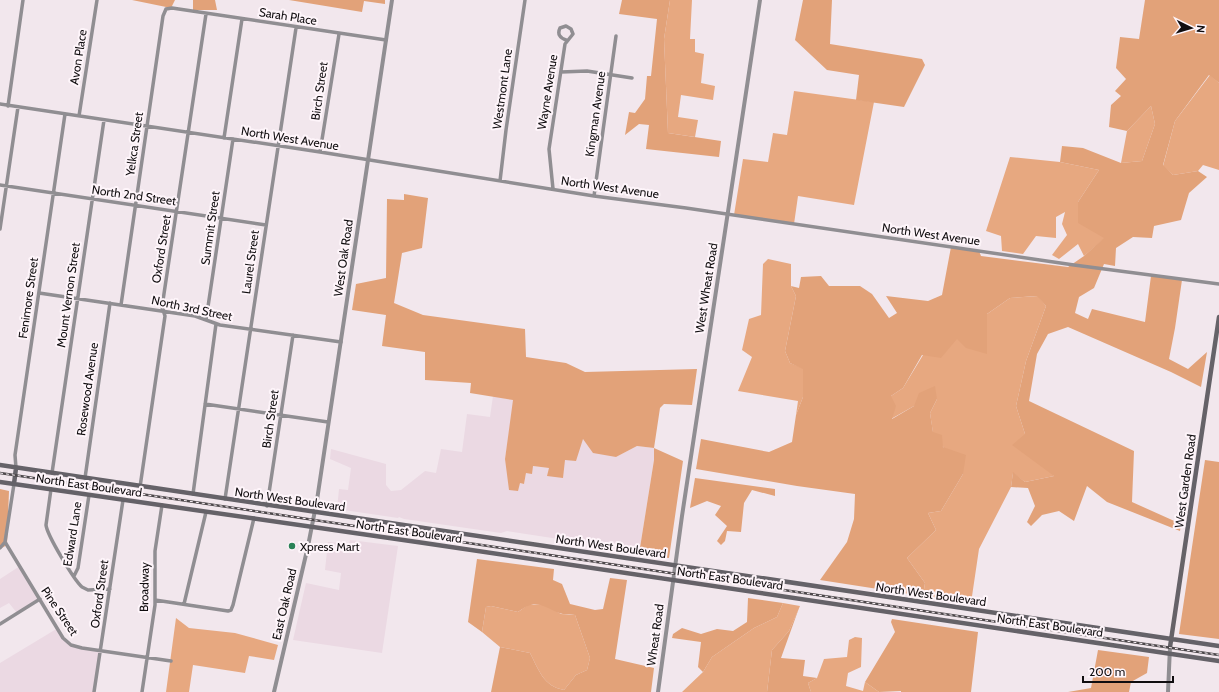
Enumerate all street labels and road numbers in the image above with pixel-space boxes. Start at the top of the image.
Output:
street label: Sarah Place [258,4,318,28]
street label: Avon Place [66,28,90,86]
street label: Westmont Lane [489,48,515,130]
street label: Wayne Avenue [534,53,560,131]
street label: Birch Street [307,61,331,121]
street label: Kingman Avenue [582,70,608,158]
street label: Yelkca Street [122,111,146,178]
street label: North West Avenue [240,123,340,153]
street label: North West Avenue [560,173,660,201]
street label: North 2nd Street [91,182,177,208]
street label: Summit Street [197,190,223,266]
street label: Oxford Street [148,214,174,284]
street label: West Oak Road [330,218,356,298]
street label: North West Avenue [881,220,981,248]
street label: Laurel Street [238,229,262,295]
street label: Mount Vernon Street [53,242,83,348]
street label: West Wheat Road [691,242,721,334]
street label: Fenimore Street [15,257,41,339]
street label: North 3rd Street [150,292,234,324]
street label: Rosewood Avenue [73,341,101,437]
street label: Birch Street [258,389,282,449]
street label: West Garden Road [1171,433,1199,529]
street label: North East Boulevard [35,470,143,500]
street label: North West Boulevard [234,484,346,514]
street label: Edward Lane [59,501,85,567]
street label: North East Boulevard [355,516,463,546]
street label: North West Boulevard [555,531,667,561]
street label: Oxford Street [87,559,111,629]
street label: Broadway [136,562,152,612]
street label: North East Boulevard [676,563,784,593]
street label: East Oak Road [268,567,300,641]
street label: North West Boulevard [875,579,987,609]
street label: Pine Street [38,584,82,638]
street label: Wheat Road [643,603,667,667]
street label: North East Boulevard [996,610,1104,640]

